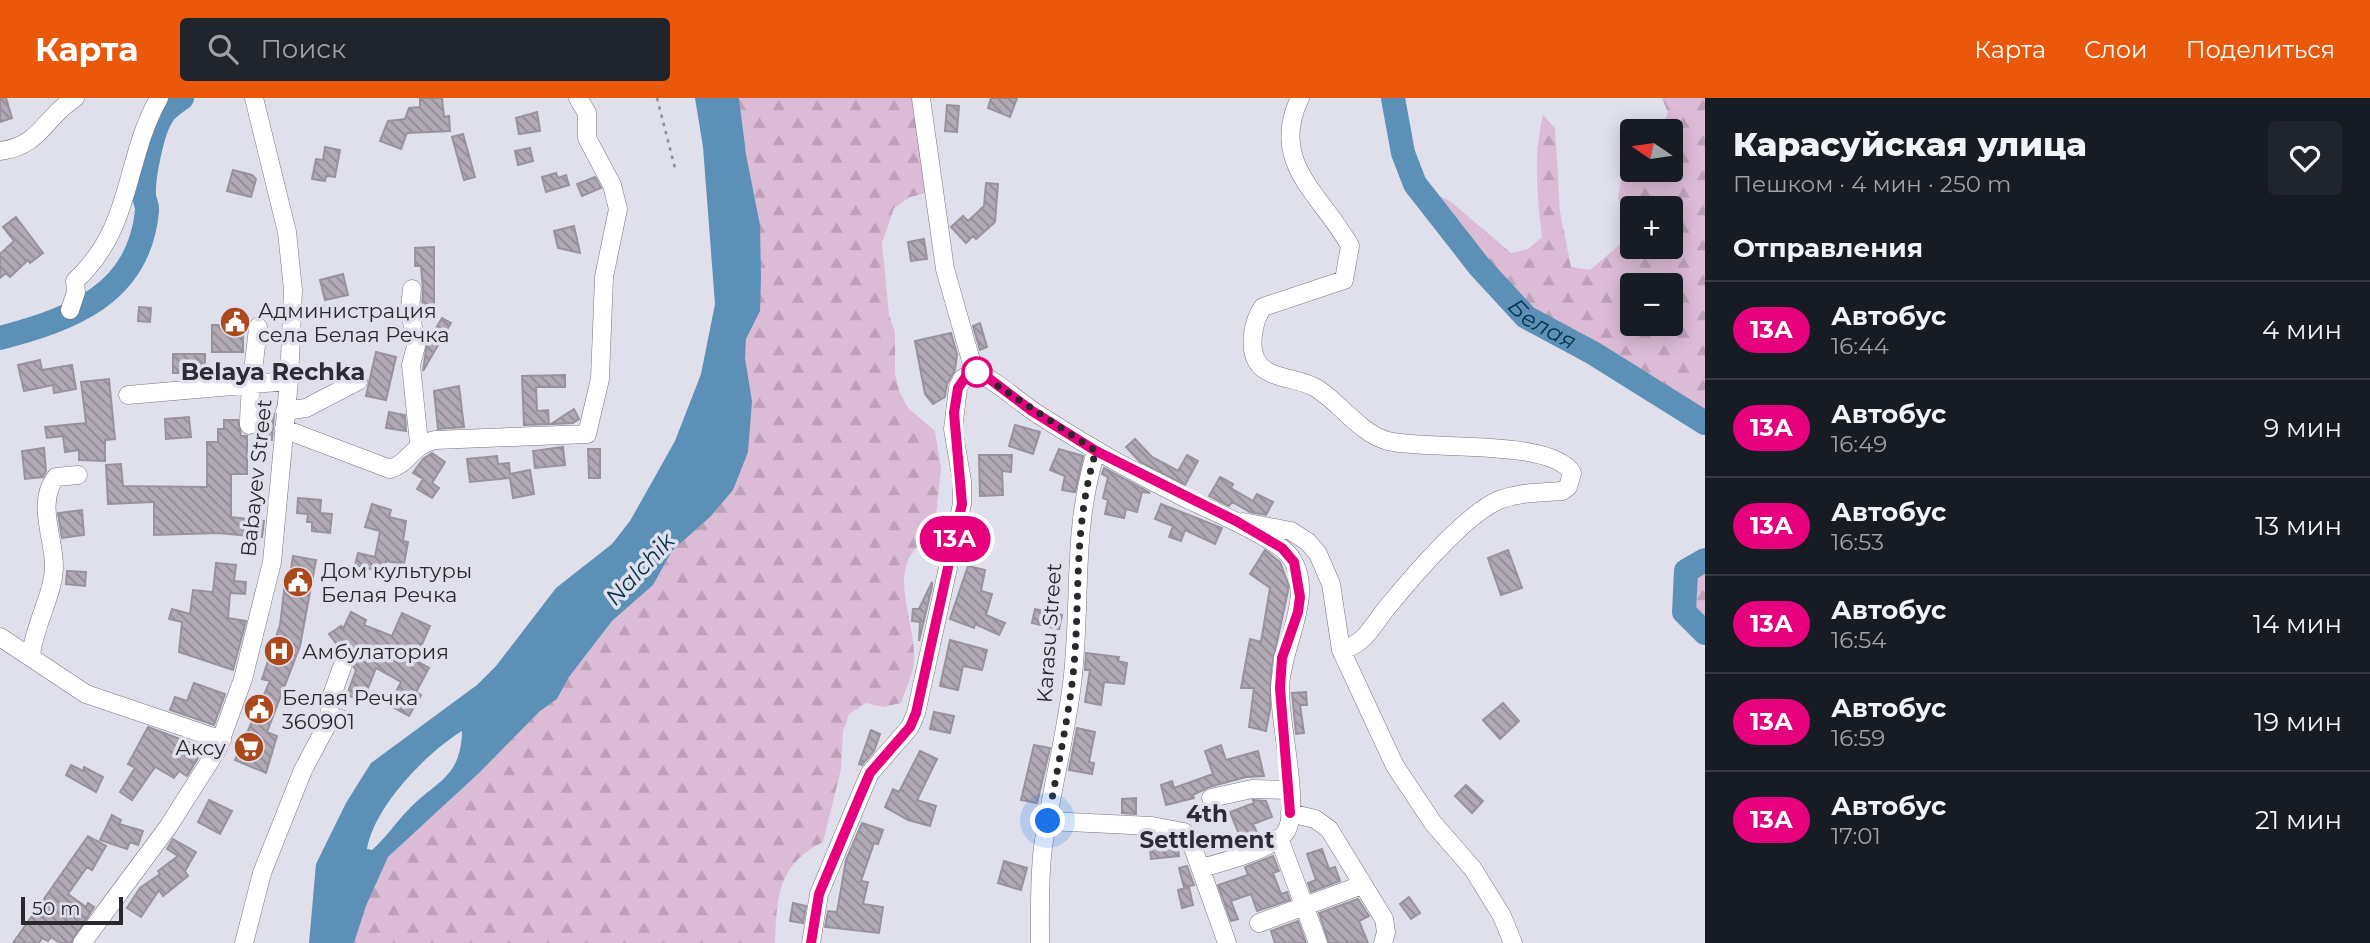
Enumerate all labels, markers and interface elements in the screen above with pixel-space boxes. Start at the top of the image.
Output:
search box [180,18,670,81]
text: Карта [35,29,138,69]
icon: search [204,30,242,68]
text: Поиск [260,33,346,65]
text: Карта [1974,35,2046,64]
text: Слои [2084,35,2148,64]
text: Поделиться [2186,35,2335,64]
north arrow [1620,119,1684,182]
map controls [1620,119,1683,336]
button: heart [2268,121,2342,195]
text: Карасуйская улица [1733,124,2087,164]
text: Пешком · 4 мин · 250 m [1733,170,2011,198]
button: + [1620,196,1683,259]
text: Отправления [1733,232,1923,264]
button: − [1620,273,1683,336]
water label: Белая [1502,293,1581,355]
place label: Администрация села Белая Речка [258,298,450,347]
text: Автобус [1831,300,1946,332]
public building icon: Администрация села Белая Речка [218,305,252,339]
text: 4 мин [2262,314,2342,346]
text: 13А [1750,315,1793,344]
text: 16:44 [1831,332,1889,360]
district label: Belaya Rechka [181,357,365,386]
unlabelled marker [962,357,992,387]
street label: Babayev Street [235,398,277,558]
text: Автобус [1831,398,1946,430]
text: 9 мин [2263,412,2342,444]
text: 13А [1750,413,1793,442]
text: 16:49 [1831,430,1887,458]
text: Автобус [1831,496,1946,528]
text: 13 мин [2255,510,2342,542]
text: 13А [1750,511,1793,540]
line badge: 13А [915,516,995,562]
text: 13А [934,524,976,553]
water label: Nalchik [600,526,681,611]
text: 16:53 [1831,528,1884,556]
place label: Дом культуры Белая Речка [321,558,472,607]
street label: Karasu Street [1032,562,1066,704]
public building icon: Дом культуры Белая Речка [281,565,315,599]
text: Автобус [1831,594,1946,626]
text: 14 мин [2253,608,2342,640]
text: 13А [1750,609,1793,638]
text: 16:54 [1831,626,1886,654]
hospital icon: Амбулатория [262,634,296,668]
place label: Амбулатория [302,639,449,664]
place label: Белая Речка 360901 [282,685,418,734]
public building icon: Белая Речка 360901 [242,692,276,726]
text: Автобус [1831,692,1946,724]
text: 19 мин [2254,706,2342,738]
text: 13А [1750,707,1793,736]
text: 16:59 [1831,724,1885,752]
supermarket icon: Аксу [232,730,266,764]
place label: Аксу [175,735,226,760]
text: Автобус [1831,790,1946,822]
district label: 4th Settlement [1140,800,1275,854]
your location [1030,803,1065,838]
text: 21 мин [2255,804,2342,836]
text: 13А [1750,805,1793,834]
text: 17:01 [1831,822,1881,850]
scale bar [21,894,122,926]
text: 50 m [32,897,80,920]

